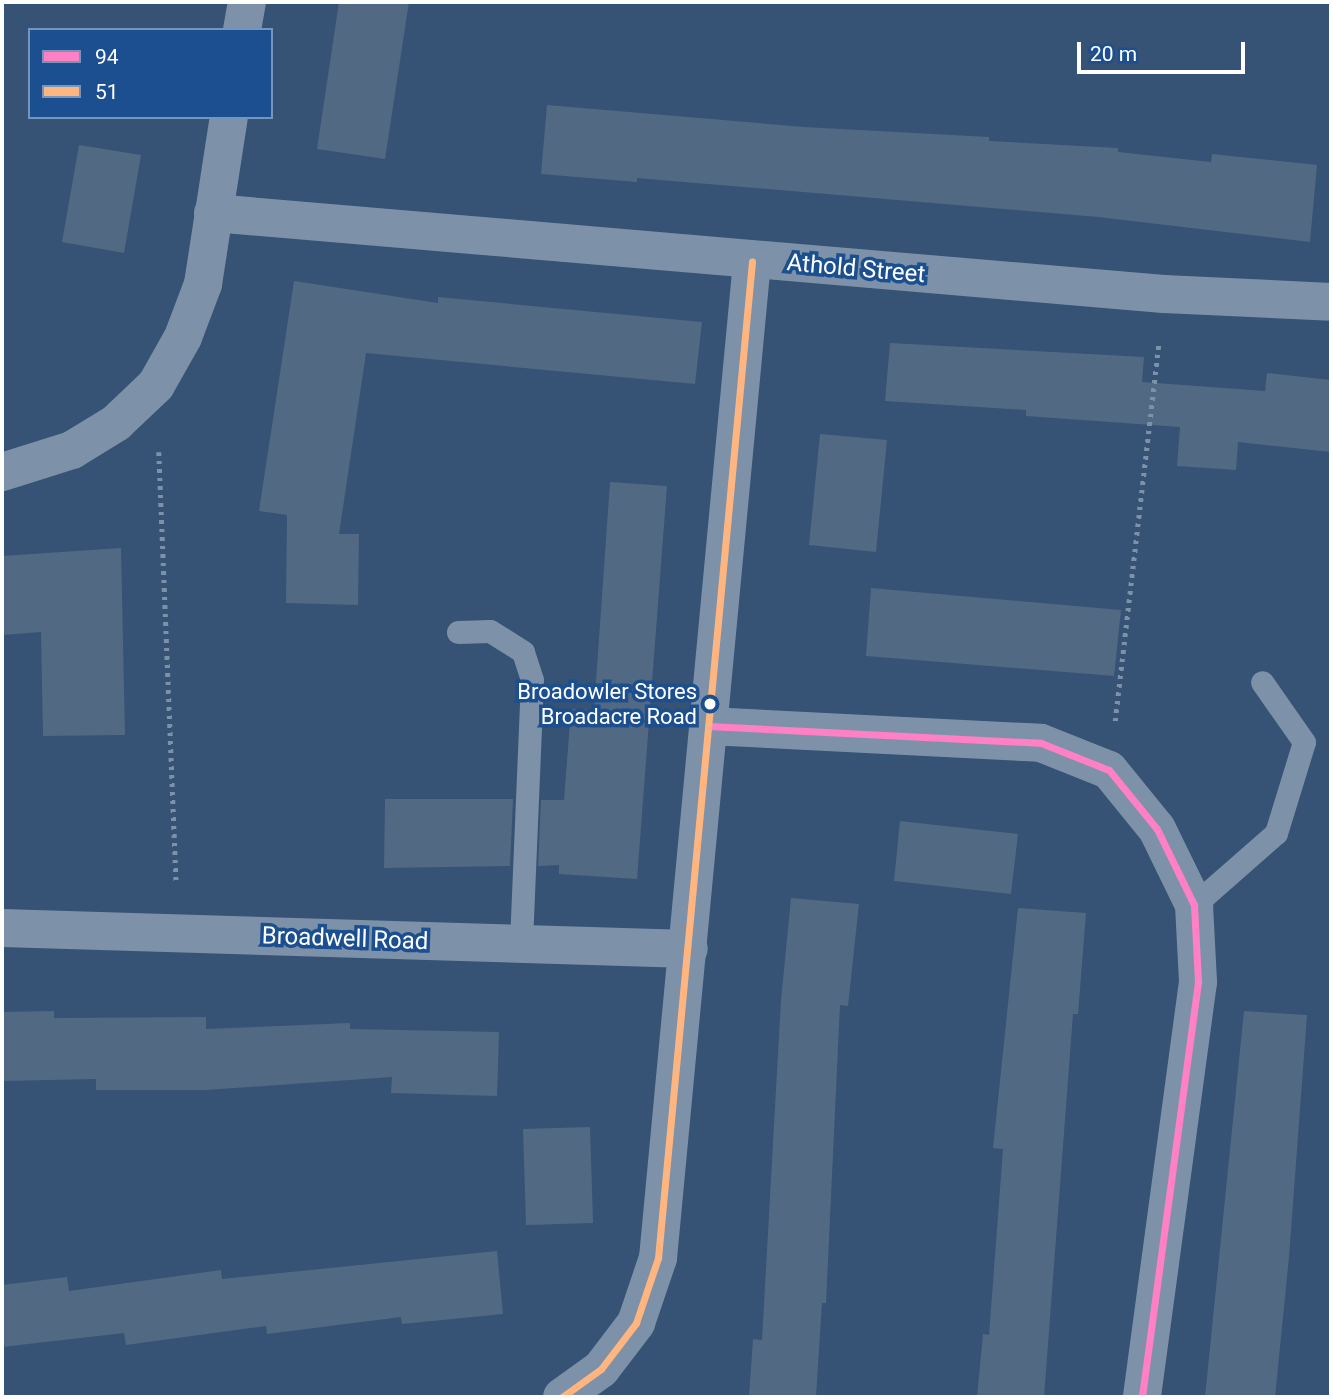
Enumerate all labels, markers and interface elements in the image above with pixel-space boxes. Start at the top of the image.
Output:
legend [28,28,273,119]
scale bar [1081,28,1249,72]
text: 20 m [1090,42,1137,66]
text: 94 [95,45,119,69]
text: 51 [95,80,119,104]
street label: Athold Street [786,249,926,289]
place label: Broadowler Stores Broadacre Road [517,678,697,730]
marker: Broadowler Stores Broadacre Road [703,697,717,711]
street label: Broadwell Road [261,922,429,956]

